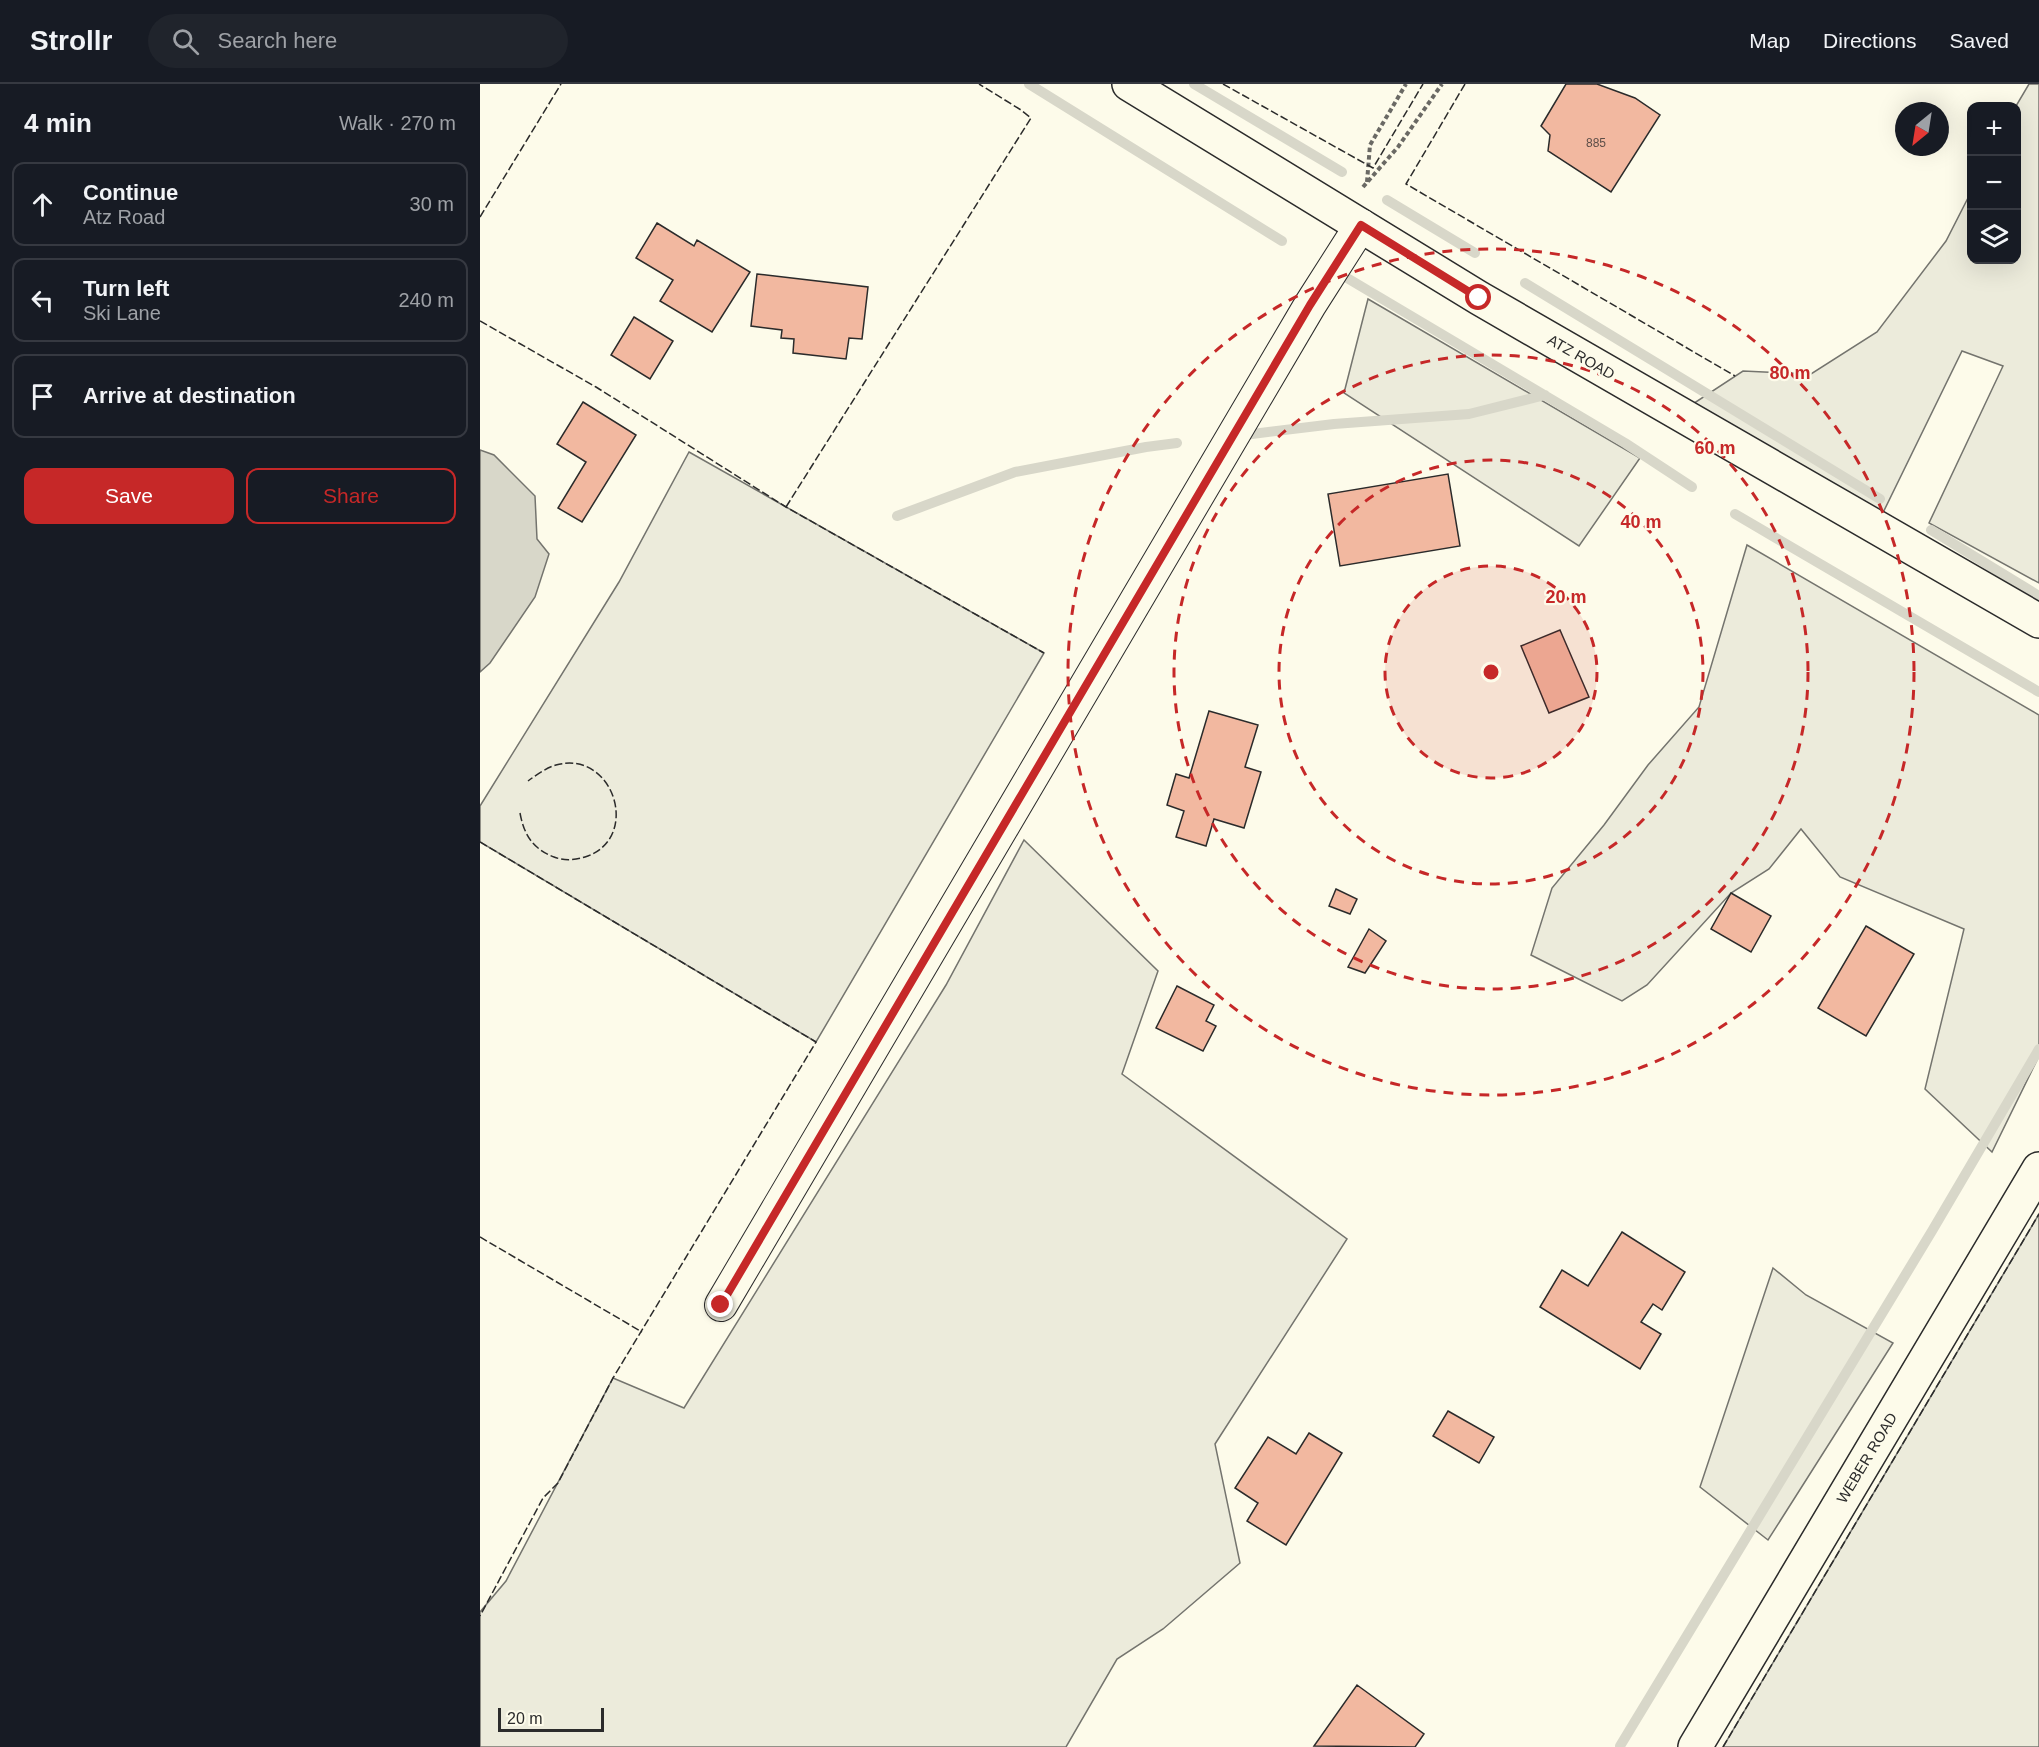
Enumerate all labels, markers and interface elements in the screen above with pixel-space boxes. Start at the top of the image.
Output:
search box [148,14,568,68]
text: Strollr [30,25,112,56]
icon: search [169,25,202,58]
text: Search here [217,28,337,53]
text: Map [1749,29,1790,52]
text: Directions [1823,29,1916,52]
text: Saved [1949,29,2009,52]
north arrow [1895,102,1949,156]
map controls [1967,102,2021,264]
button: + [1967,102,2021,156]
text: 4 min [24,108,92,138]
text: Walk · 270 m [339,112,456,134]
house number: 885 [1586,136,1606,150]
button: − [1967,156,2021,210]
text: Continue [83,180,178,205]
icon: ahead [26,188,59,221]
text: 30 m [410,193,454,215]
text: Atz Road [83,206,165,228]
button: layers [1967,210,2021,264]
text: Turn left [83,276,169,301]
icon: left [26,284,59,317]
route start [1465,284,1491,310]
text: 240 m [398,289,454,311]
text: Ski Lane [83,302,161,324]
street label: ATZ ROAD [1545,331,1618,383]
text: 80 m [1769,363,1811,383]
icon: arrive [26,380,59,413]
text: Arrive at destination [83,383,296,408]
text: 60 m [1694,438,1736,458]
button: Save [24,468,234,524]
button: Share [246,468,456,524]
text: 40 m [1620,512,1662,532]
text: 20 m [1545,587,1587,607]
centre of rings [1481,662,1501,682]
route end [707,1291,733,1317]
street label: WEBER ROAD [1833,1409,1900,1506]
scale bar [498,1705,604,1732]
text: 20 m [507,1710,543,1727]

